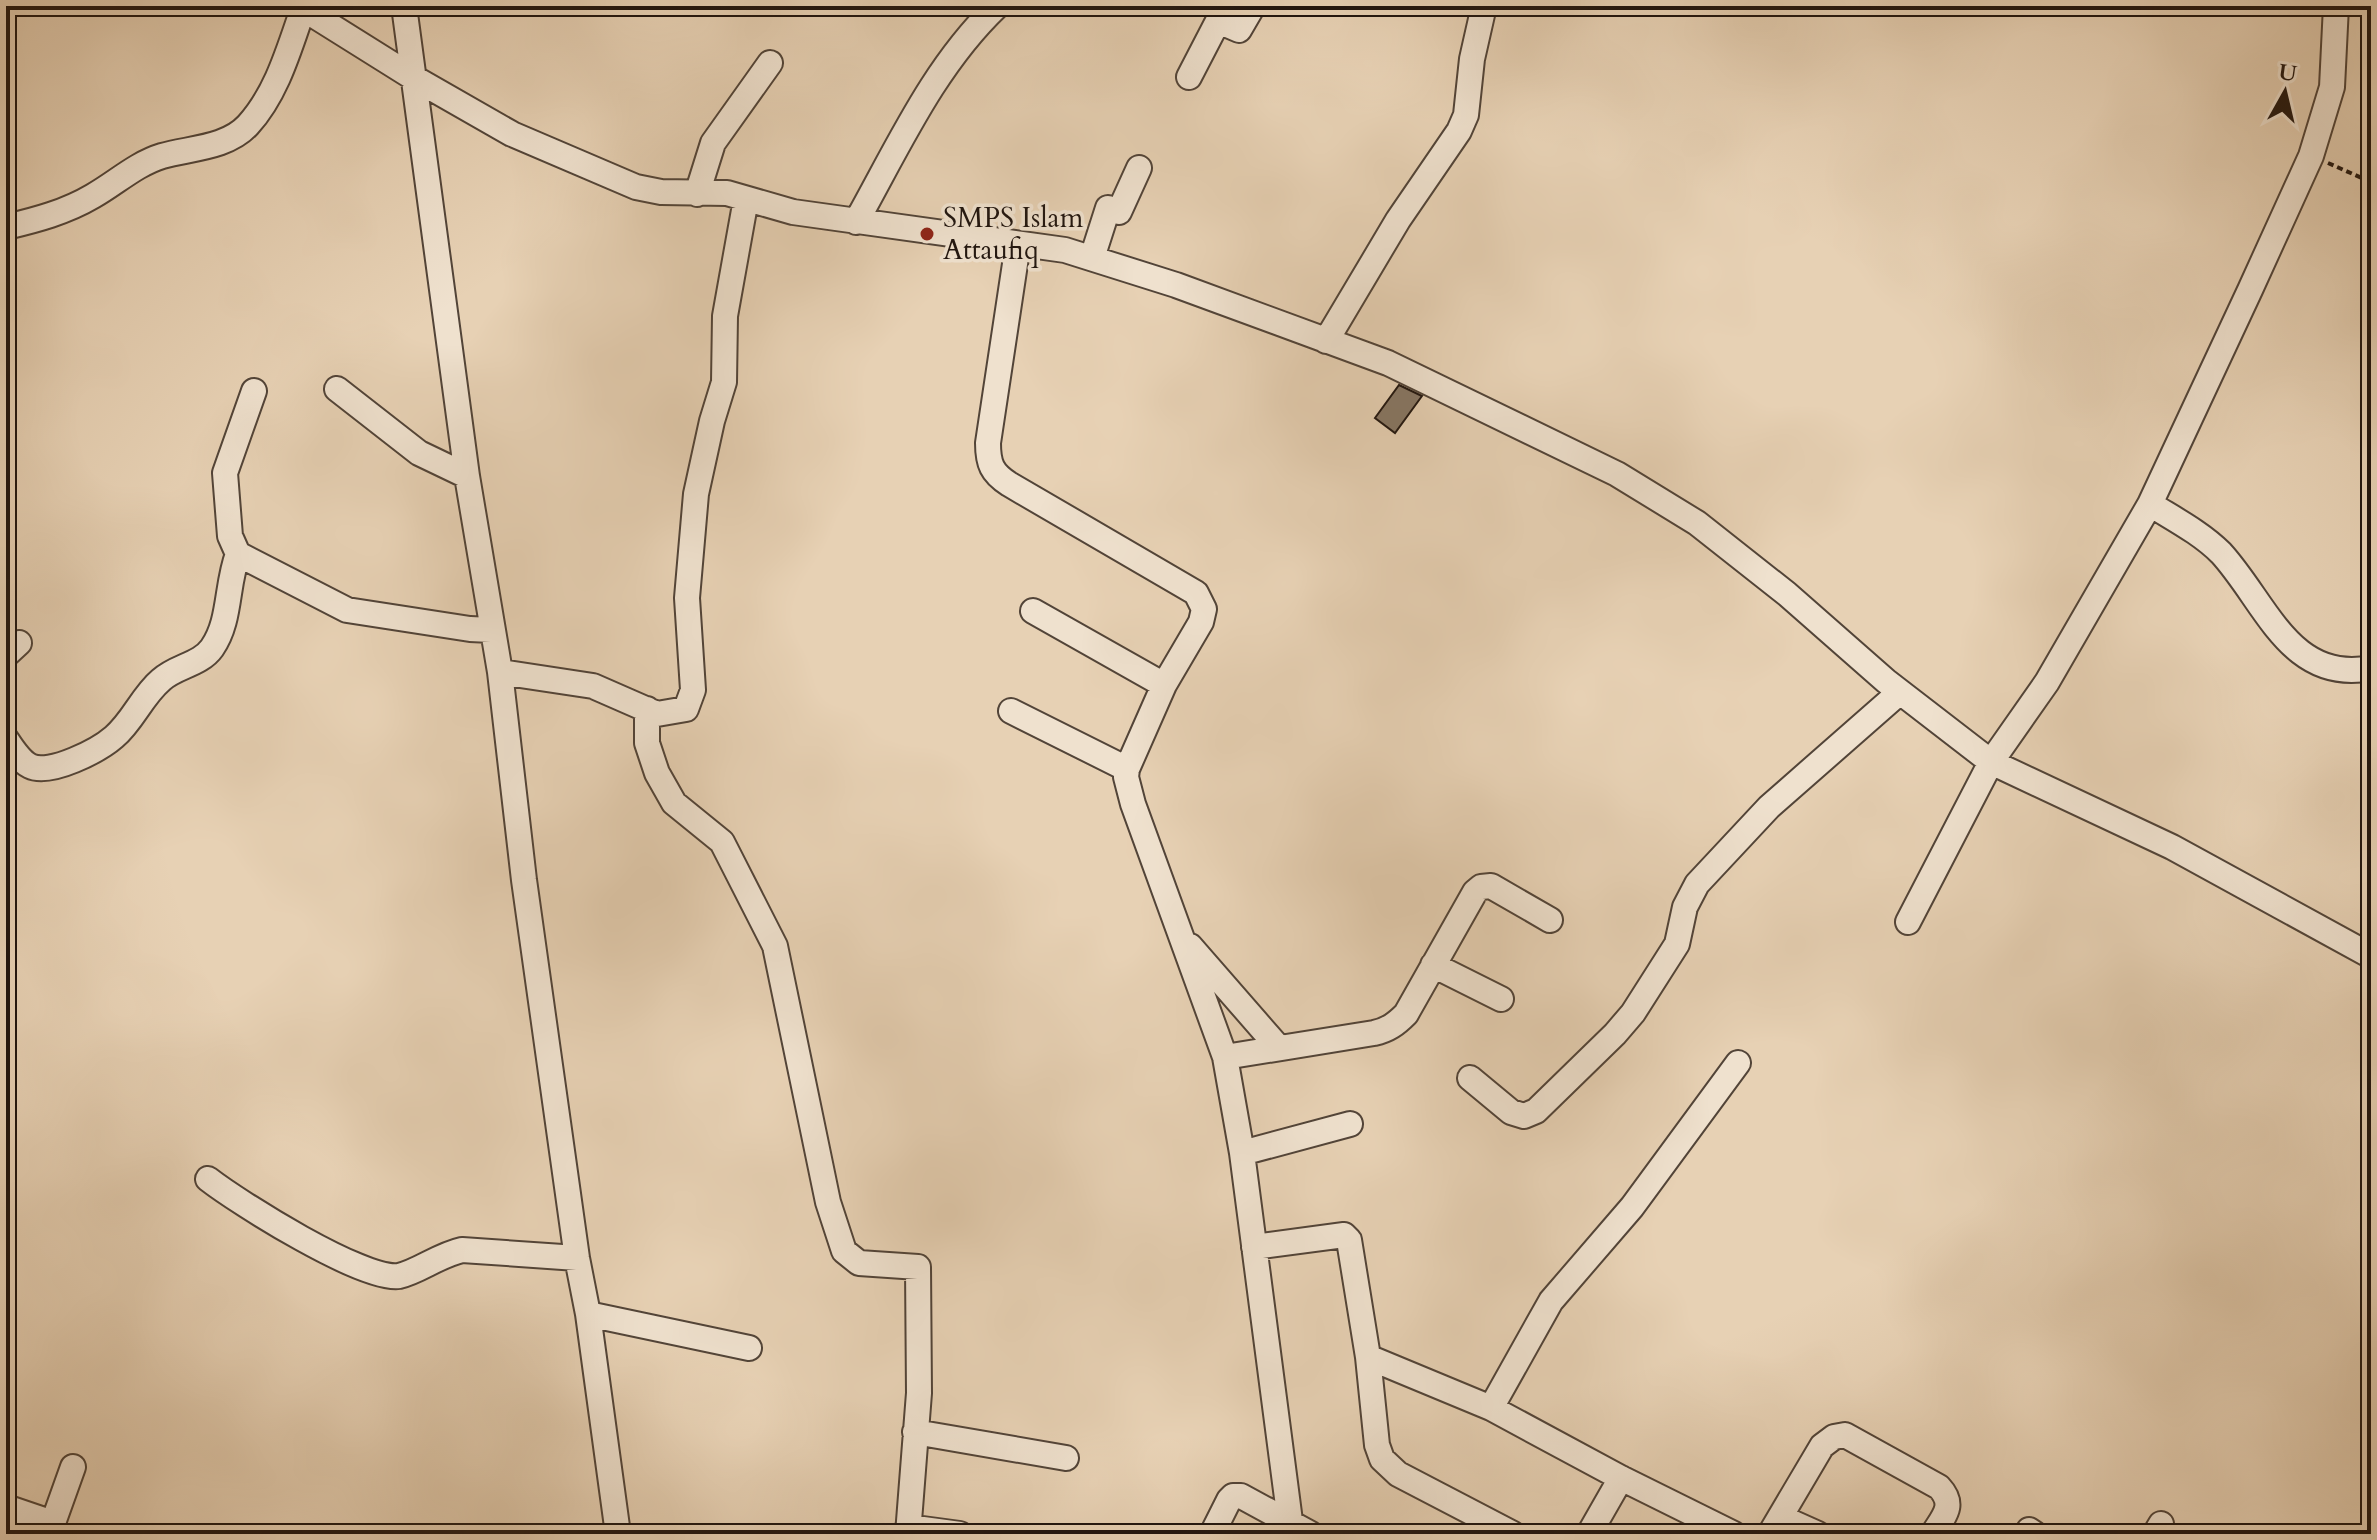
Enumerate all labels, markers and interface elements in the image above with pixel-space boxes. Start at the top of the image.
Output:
north arrow [2245,52,2325,132]
text: U [2277,57,2299,89]
place label: SMPS Islam Attaufiq [943,199,1084,269]
marker: SMPS Islam Attaufiq [918,225,936,243]

